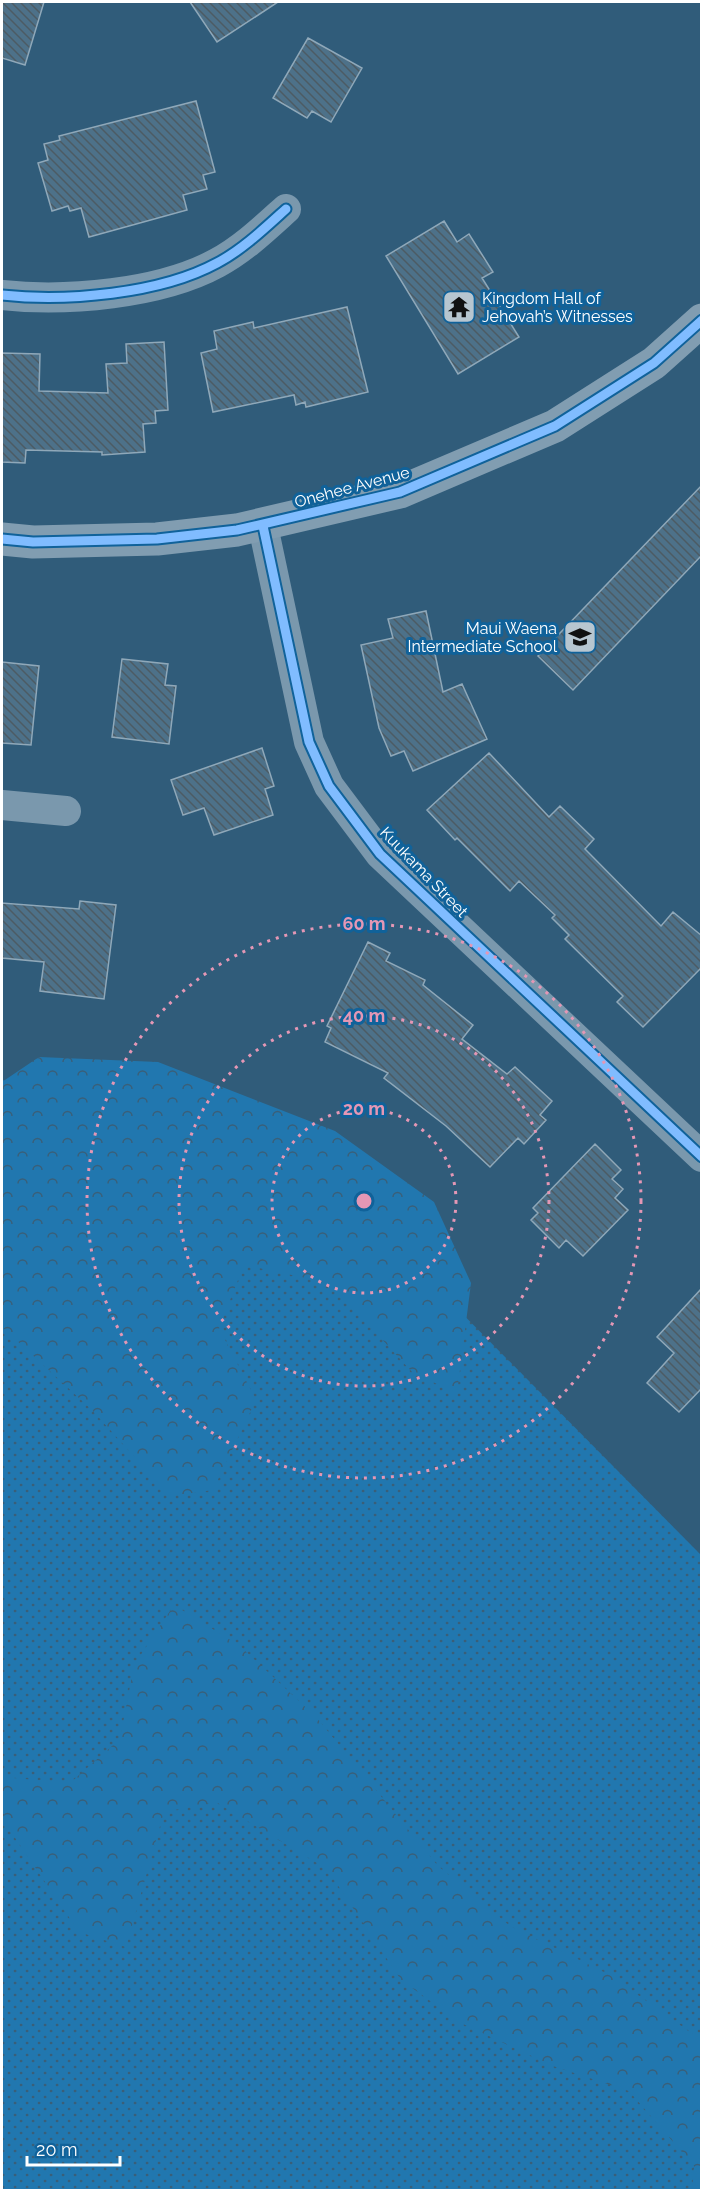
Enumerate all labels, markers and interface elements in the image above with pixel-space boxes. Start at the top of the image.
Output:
temple icon: Kingdom Hall of Jehovah’s Witnesses [441,289,477,325]
place label: Kingdom Hall of Jehovah’s Witnesses [482,289,633,326]
street label: Onehee Avenue [292,462,412,512]
place label: Maui Waena Intermediate School [407,619,558,656]
school or university icon: Maui Waena Intermediate School [562,619,598,655]
street label: Kuukama Street [376,823,472,922]
text: 60 m [342,913,386,934]
text: 40 m [343,1005,385,1026]
text: 20 m [343,1098,385,1119]
centre of rings [354,1191,374,1211]
scale bar [27,2129,120,2167]
text: 20 m [36,2139,78,2160]

